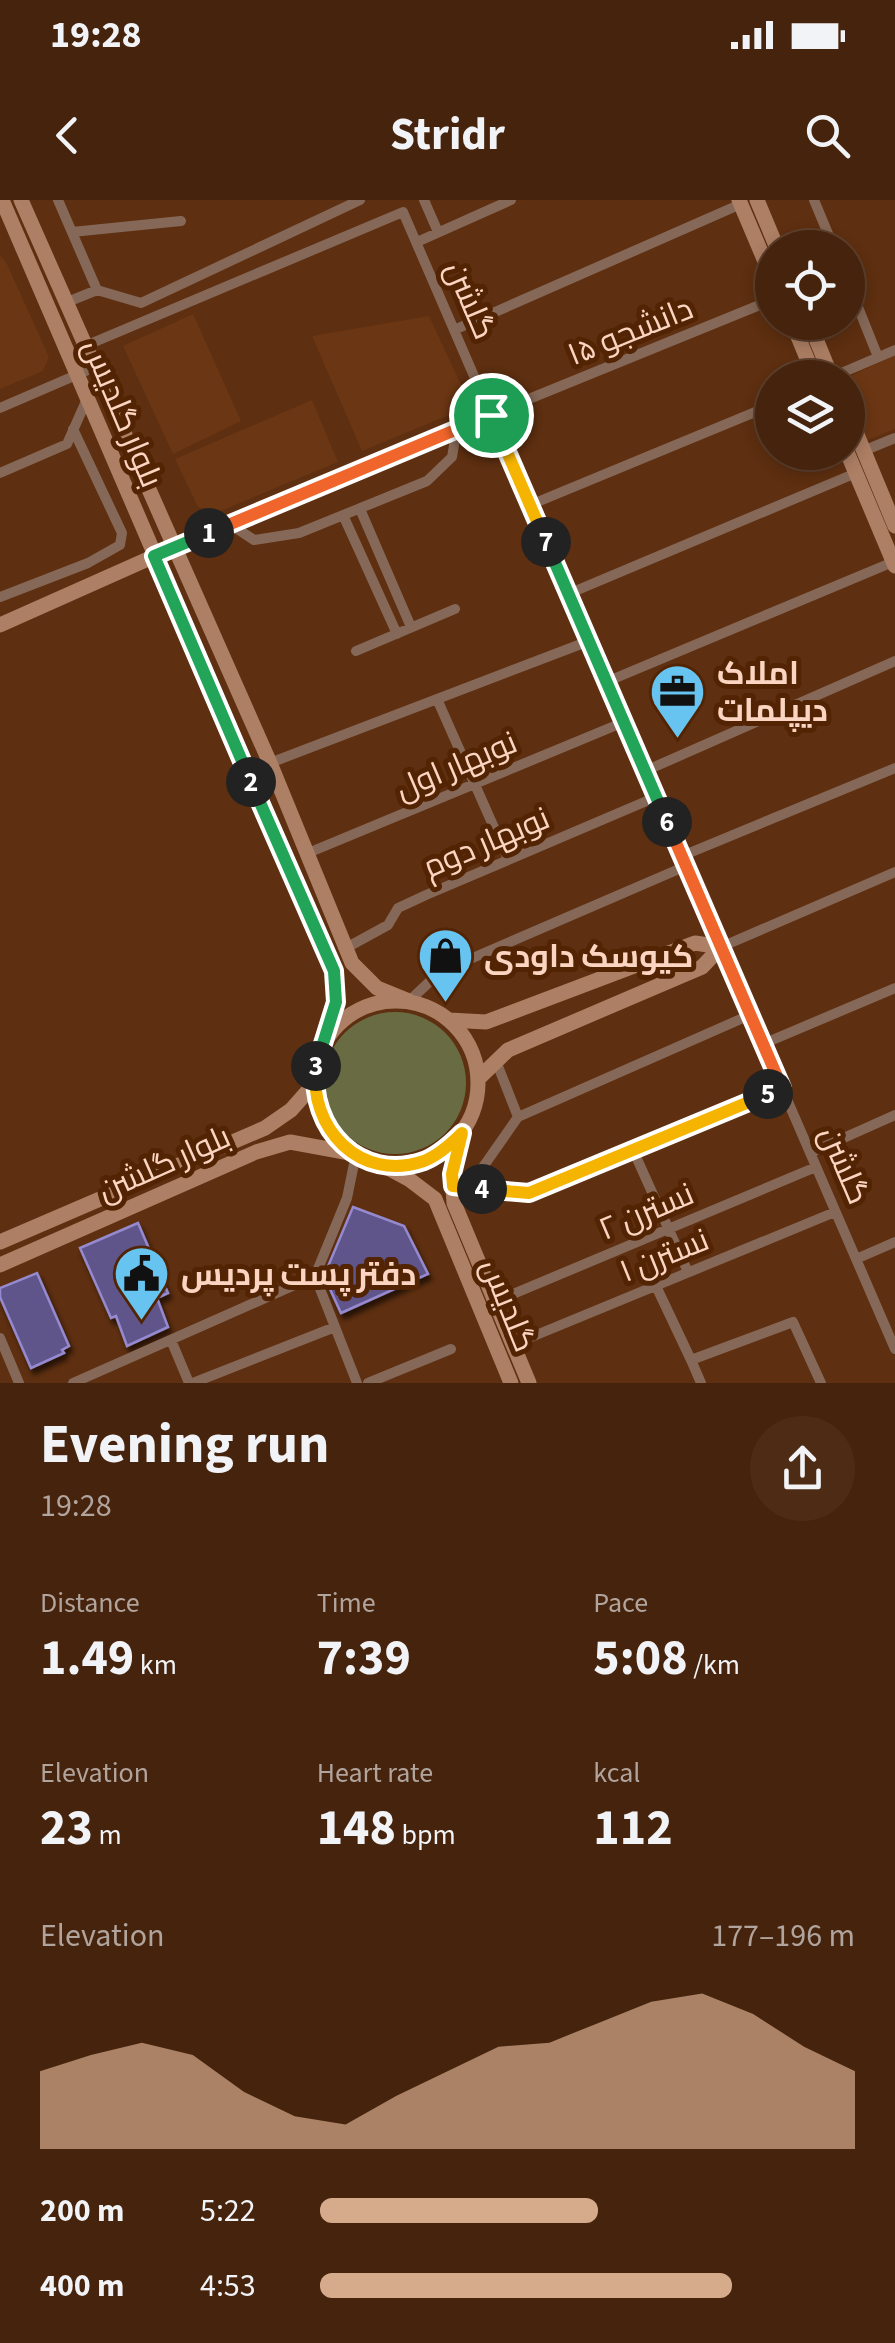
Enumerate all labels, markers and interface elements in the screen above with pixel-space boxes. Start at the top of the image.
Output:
text: 19:28 [50,8,142,62]
text: Stridr [390,103,505,167]
icon: back [40,108,95,163]
icon: search [800,108,855,163]
map controls [755,230,865,470]
button: locate [755,230,865,340]
street label: گلشن [433,254,507,347]
street label: دانشجو ۱۵ [561,286,700,378]
street label: بلوار گلدیس [70,332,174,495]
button: layers [755,360,865,470]
pin [449,373,534,458]
icon: arrive [464,388,519,443]
pin: 1 [184,508,234,558]
text: 1 [202,513,216,553]
pin: 7 [521,517,571,567]
text: 7 [539,522,553,562]
place label: املاک دیپلمات [717,651,828,734]
office icon: املاک دیپلمات [648,661,708,740]
street label: نوبهار اول [388,720,524,812]
pin: 2 [226,757,276,807]
text: 2 [244,762,258,802]
street label: نوبهار دوم [416,796,557,890]
pin: 6 [642,797,692,847]
text: 6 [660,802,674,842]
shop icon: کیوسک داودی [415,926,475,1005]
place label: کیوسک داودی [484,934,693,980]
pin: 3 [291,1041,341,1091]
text: 3 [309,1046,323,1086]
pin: 5 [743,1069,793,1119]
text: 5 [761,1074,775,1114]
street label: بلوار گلشن [91,1114,238,1214]
street label: گلشن [807,1119,881,1212]
pin: 4 [457,1164,507,1214]
text: 4 [475,1169,489,1209]
street label: نسترن ۲ [592,1171,701,1253]
street label: نسترن ۱ [613,1217,716,1295]
public building icon: دفتر پست پردیس [112,1244,172,1323]
place label: دفتر پست پردیس [181,1252,416,1298]
street label: گلدیس [469,1252,548,1359]
text: Evening run [40,1406,329,1484]
button: share [750,1416,855,1521]
text: 19:28 [40,1483,112,1529]
text: Distance [40,1583,140,1623]
text: Time [317,1583,376,1623]
text: Pace [593,1583,648,1623]
text: 1.49 [40,1623,134,1694]
text: 7:39 [317,1623,411,1694]
text: 5:08 [593,1623,688,1694]
text: km [134,1645,177,1685]
text: /km [688,1645,740,1685]
text: Elevation [40,1753,149,1793]
text: Heart rate [317,1753,433,1793]
text: kcal [593,1753,640,1793]
text: 23 [40,1793,93,1864]
text: 148 [317,1793,396,1864]
text: 112 [593,1793,673,1864]
text: m [93,1815,122,1855]
text: bpm [396,1815,456,1855]
text: Elevation [40,1913,165,1959]
text: 177–196 m [711,1913,855,1959]
text: 200 m [40,2188,125,2234]
text: 5:22 [200,2188,256,2234]
text: 400 m [40,2263,125,2309]
text: 4:53 [200,2263,256,2309]

